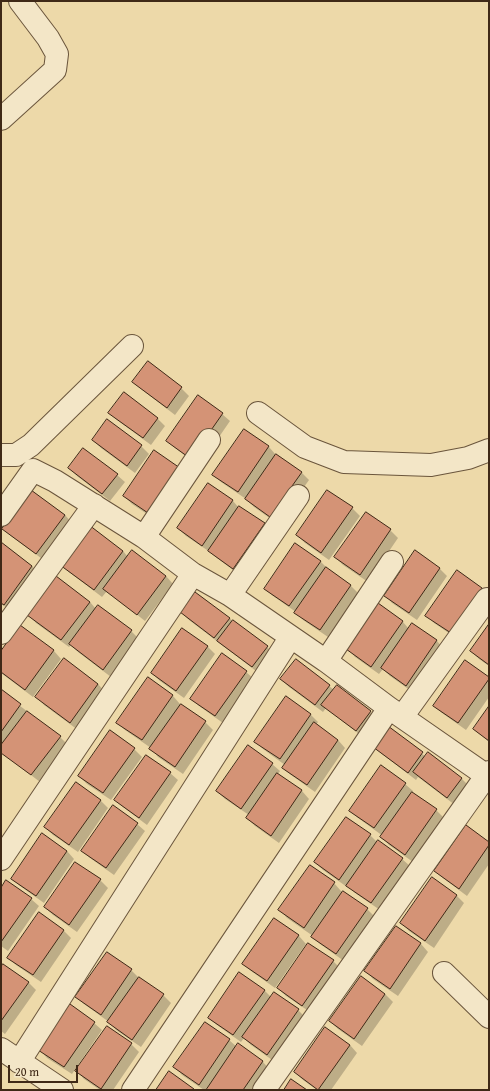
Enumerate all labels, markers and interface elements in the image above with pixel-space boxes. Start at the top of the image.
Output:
scale bar [10,1057,80,1083]
text: 20 m [15,1063,39,1080]

